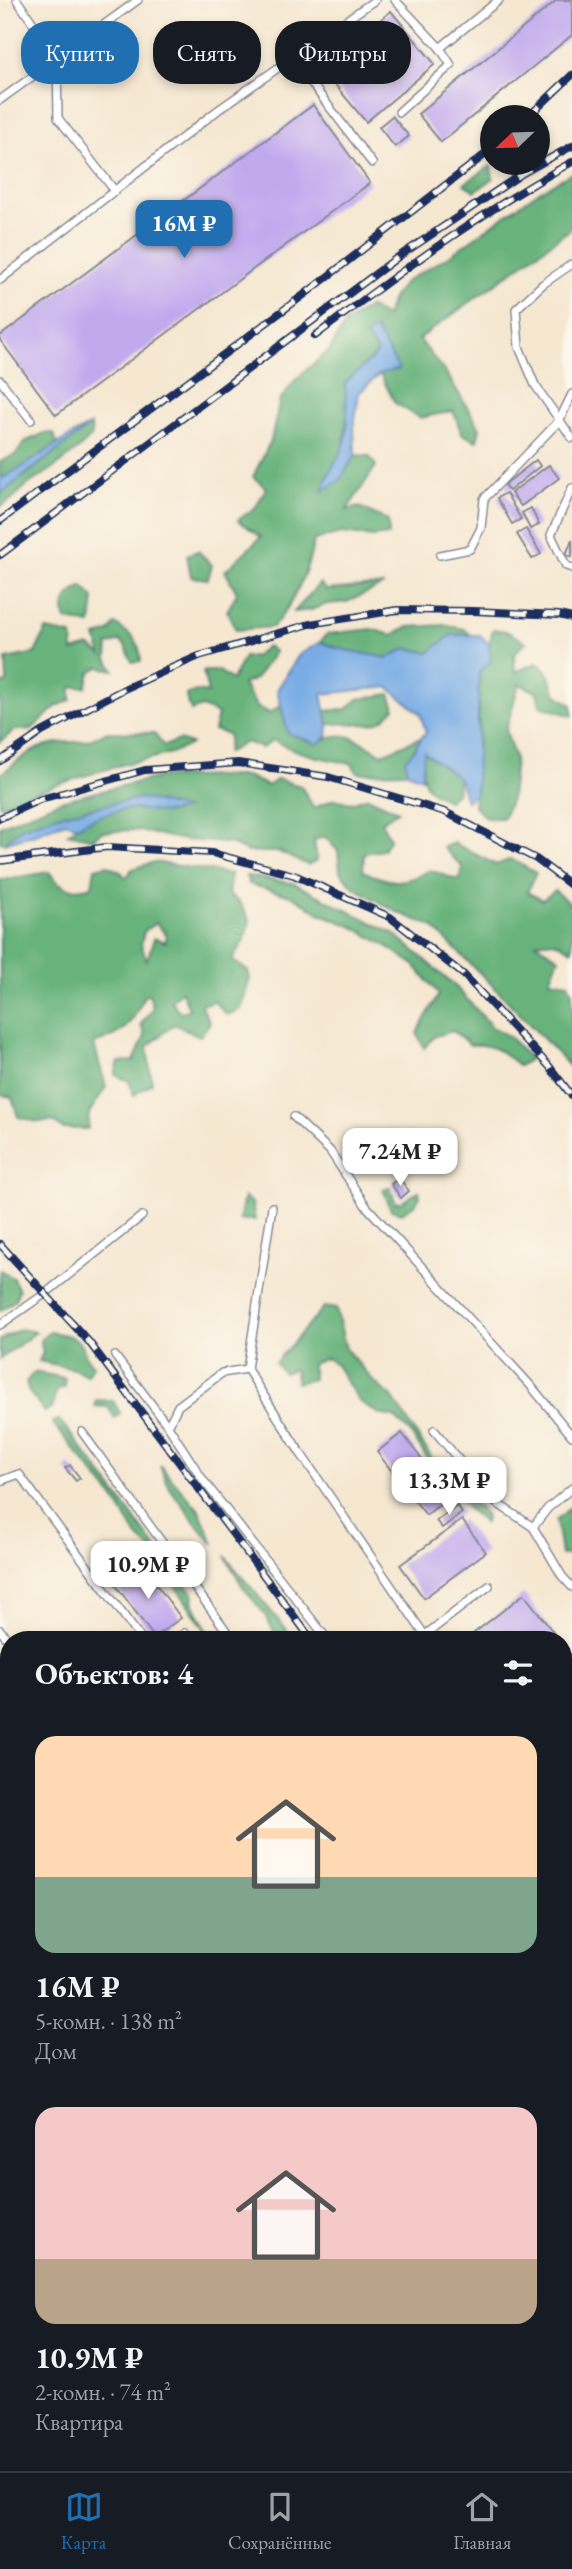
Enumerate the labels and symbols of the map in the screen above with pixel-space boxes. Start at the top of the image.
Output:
north arrow [480,105,550,175]
pin: 16M ₽ [135,201,233,260]
pin: 7.24M ₽ [335,1128,465,1188]
pin: 13.3M ₽ [384,1458,514,1517]
pin: 10.9M ₽ [83,1542,213,1601]

